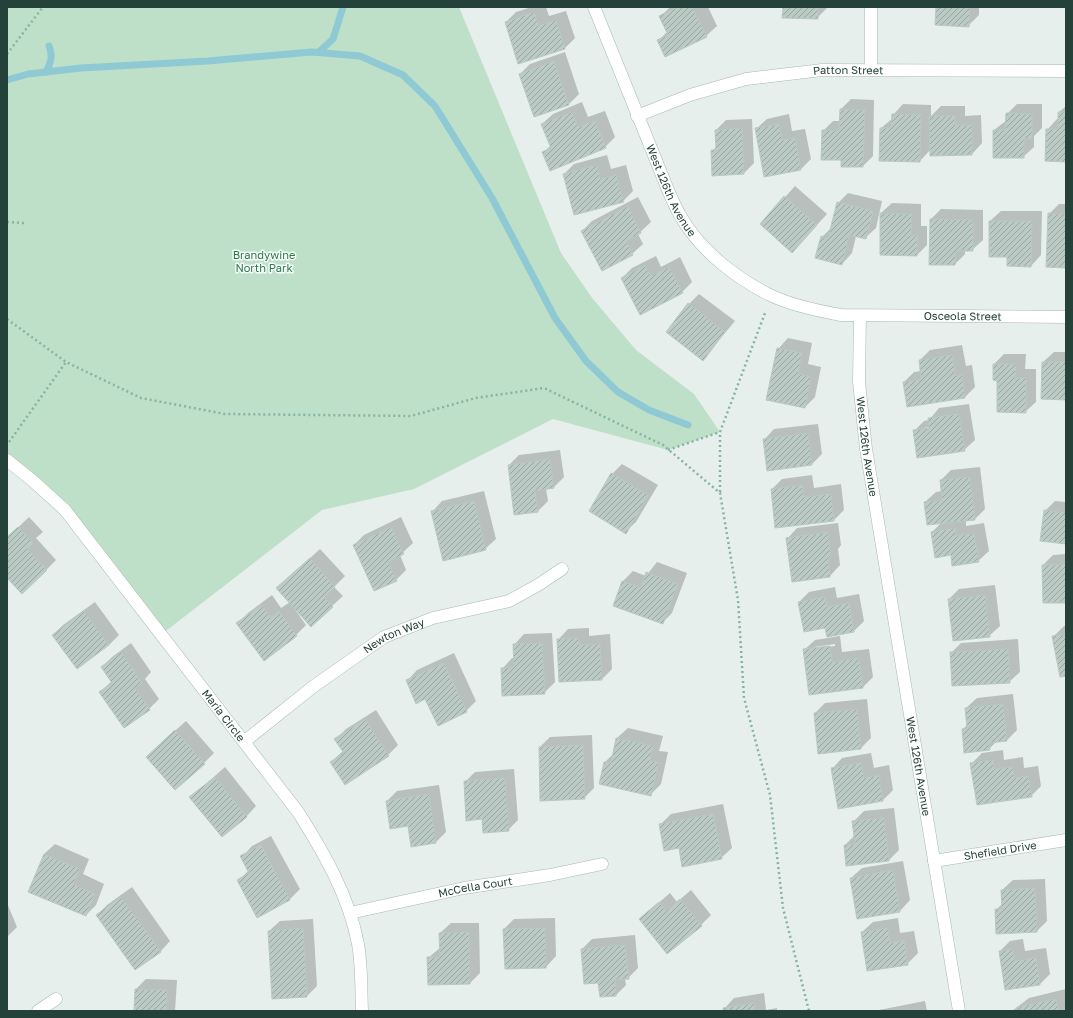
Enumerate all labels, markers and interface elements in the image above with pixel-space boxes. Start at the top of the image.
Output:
street label: Patton Street [812,63,884,77]
street label: West 126th Avenue [644,142,699,239]
park label: Brandywine North Park [233,248,295,274]
street label: Osceola Street [924,309,1002,322]
street label: West 126th Avenue [855,396,881,497]
street label: Newton Way [360,615,426,656]
street label: Maria Circle [200,686,248,744]
street label: West 126th Avenue [904,715,934,817]
street label: Shefield Drive [963,838,1037,862]
street label: McCella Court [437,874,513,899]

